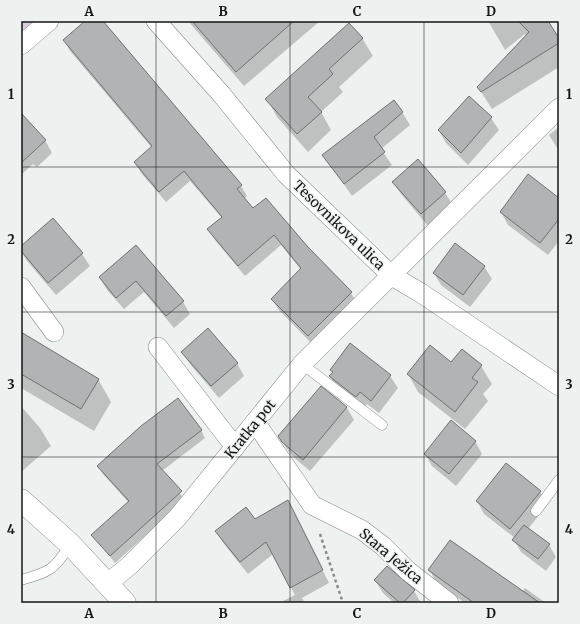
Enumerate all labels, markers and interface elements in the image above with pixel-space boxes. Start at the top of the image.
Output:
text: A [83,3,94,20]
text: B [218,3,228,20]
text: C [353,3,362,20]
text: D [486,3,496,20]
text: 1 [8,86,14,103]
text: 1 [566,86,572,103]
street label: Tesovnikova ulica [289,177,389,274]
text: 2 [7,231,15,248]
text: 2 [565,231,573,248]
text: 3 [7,376,15,393]
text: 3 [565,376,573,393]
street label: Kratka pot [221,395,280,462]
text: 4 [7,521,16,538]
text: 4 [565,521,574,538]
street label: Stara Ježica [356,524,427,588]
text: A [83,605,94,622]
text: B [218,605,228,622]
text: C [353,605,362,622]
text: D [486,605,496,622]

